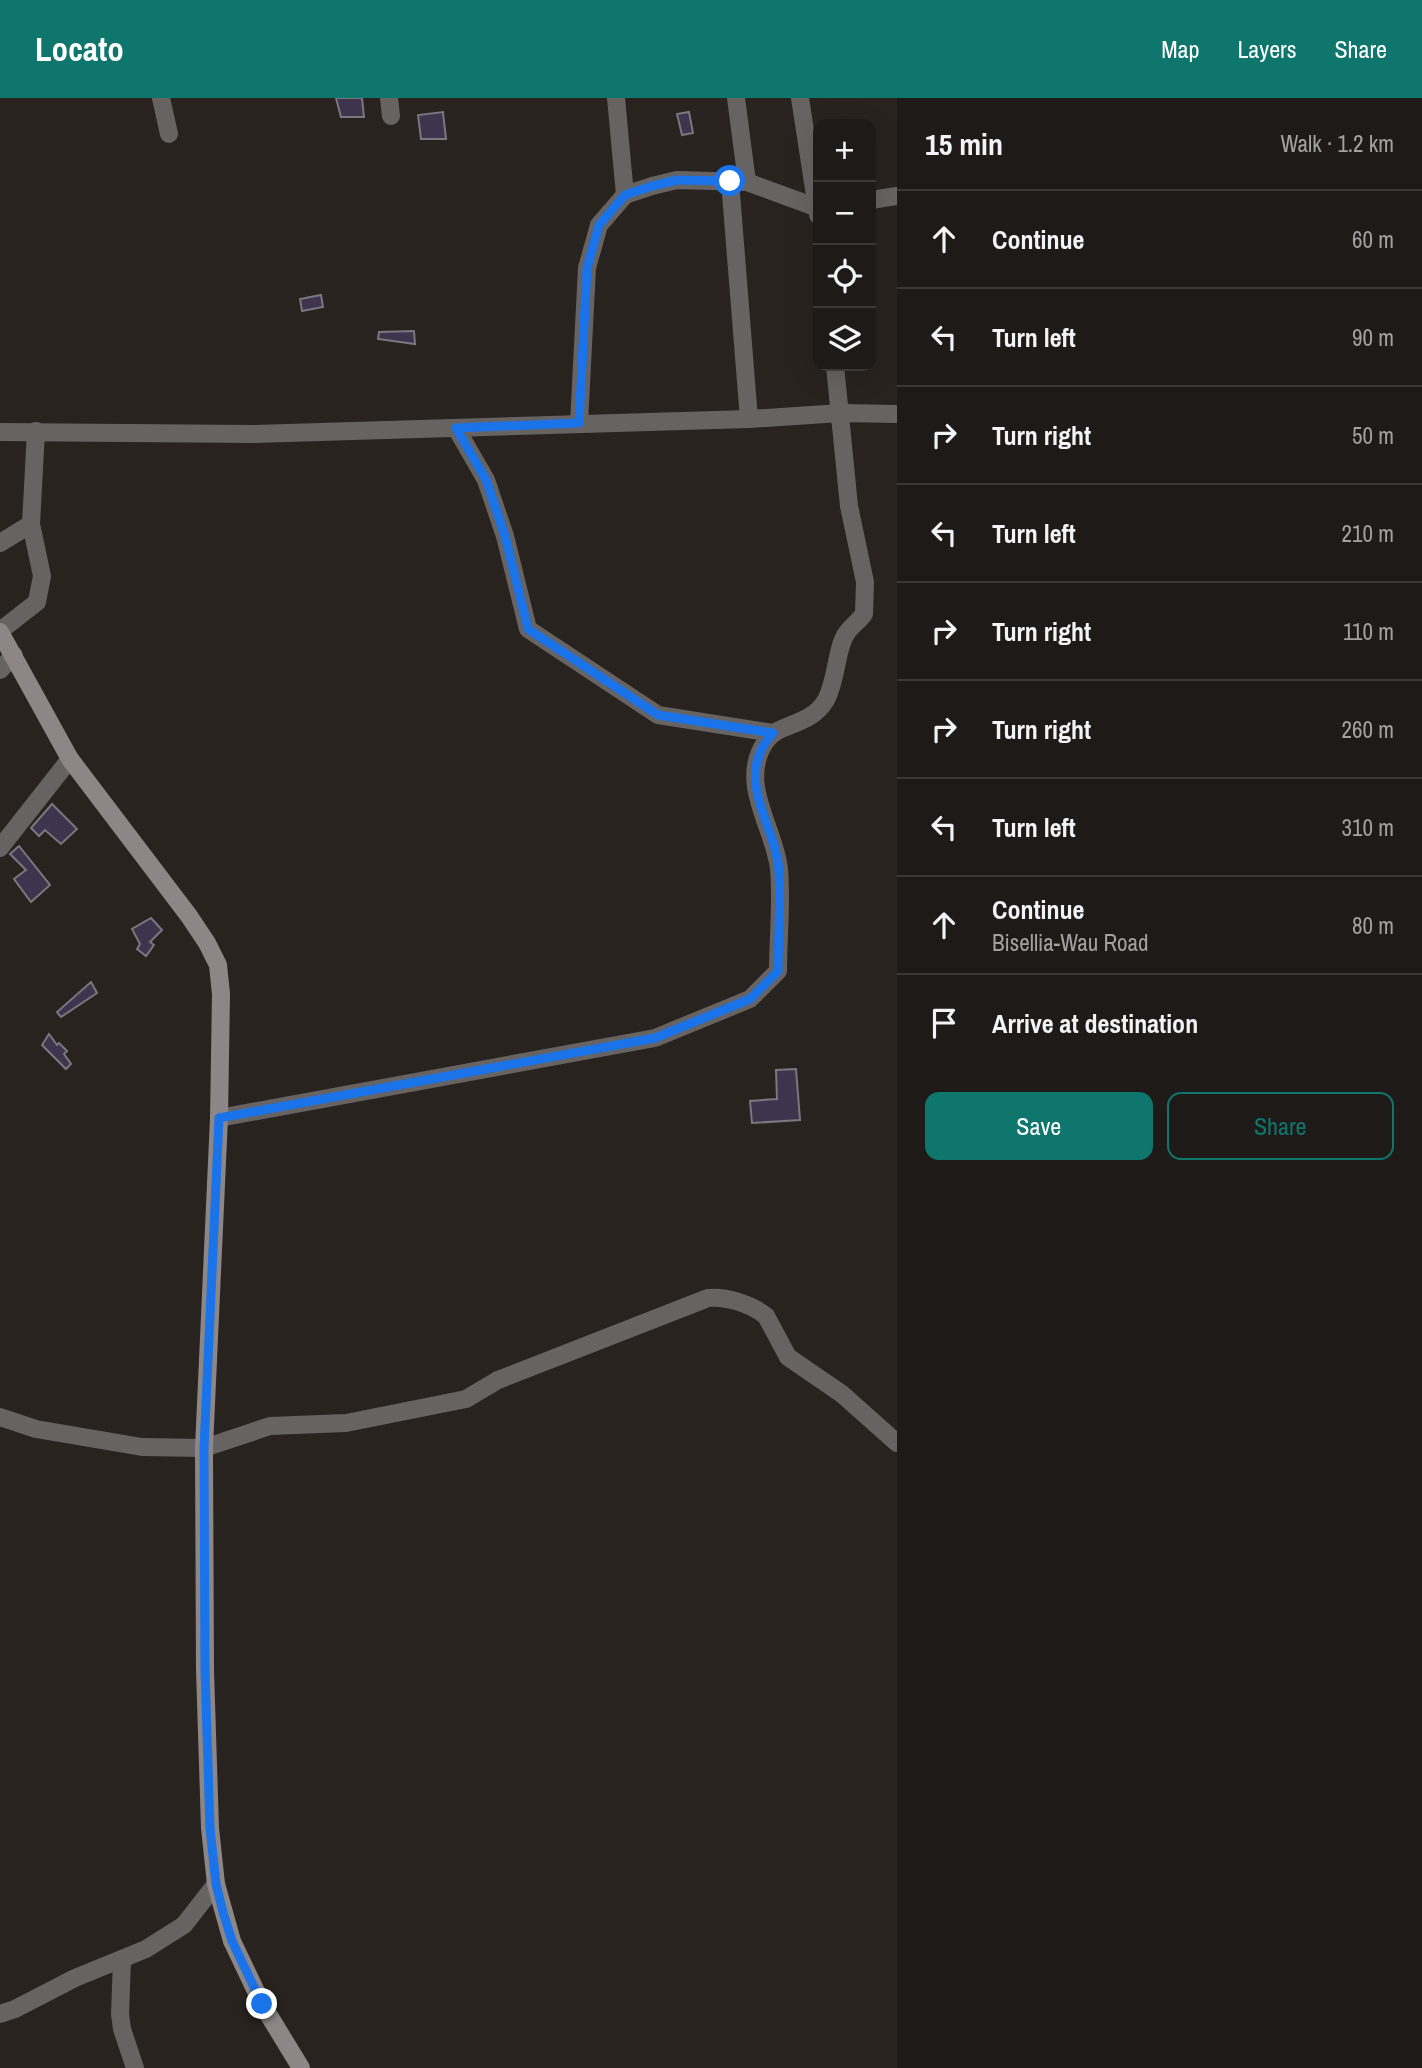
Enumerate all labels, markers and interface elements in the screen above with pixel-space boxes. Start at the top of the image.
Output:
text: Locato [35,27,124,71]
text: Map [1161,33,1199,65]
text: Layers [1237,33,1296,65]
text: Share [1334,33,1387,65]
map controls [813,119,876,371]
button: + [813,119,876,182]
text: 15 min [925,124,1003,164]
text: Walk · 1.2 km [1280,128,1394,159]
route start [714,165,745,196]
button: − [813,182,876,245]
icon: ahead [925,220,963,258]
text: Continue [992,222,1084,257]
text: 60 m [1352,224,1394,255]
button: locate [813,245,876,308]
button: layers [813,308,876,371]
icon: left [925,318,963,356]
text: Turn left [992,320,1076,355]
text: 90 m [1352,322,1394,353]
icon: right [925,416,963,454]
text: Turn right [992,418,1091,453]
text: 50 m [1352,420,1394,451]
icon: left [925,514,963,552]
text: Turn left [992,516,1076,551]
text: 210 m [1342,518,1394,549]
icon: right [925,612,963,650]
text: Turn right [992,614,1091,649]
text: 110 m [1343,616,1394,647]
icon: right [925,710,963,748]
text: Turn right [992,712,1091,747]
text: 260 m [1342,714,1394,745]
icon: left [925,808,963,846]
text: Turn left [992,810,1076,845]
text: 310 m [1342,812,1394,843]
text: Continue [992,892,1084,927]
icon: ahead [925,906,963,944]
text: 80 m [1352,910,1394,941]
text: Bisellia-Wau Road [992,927,1149,958]
icon: arrive [925,1004,963,1042]
text: Arrive at destination [992,1006,1198,1041]
button: Save [925,1092,1153,1160]
button: Share [1167,1092,1394,1160]
route end [246,1988,277,2019]

